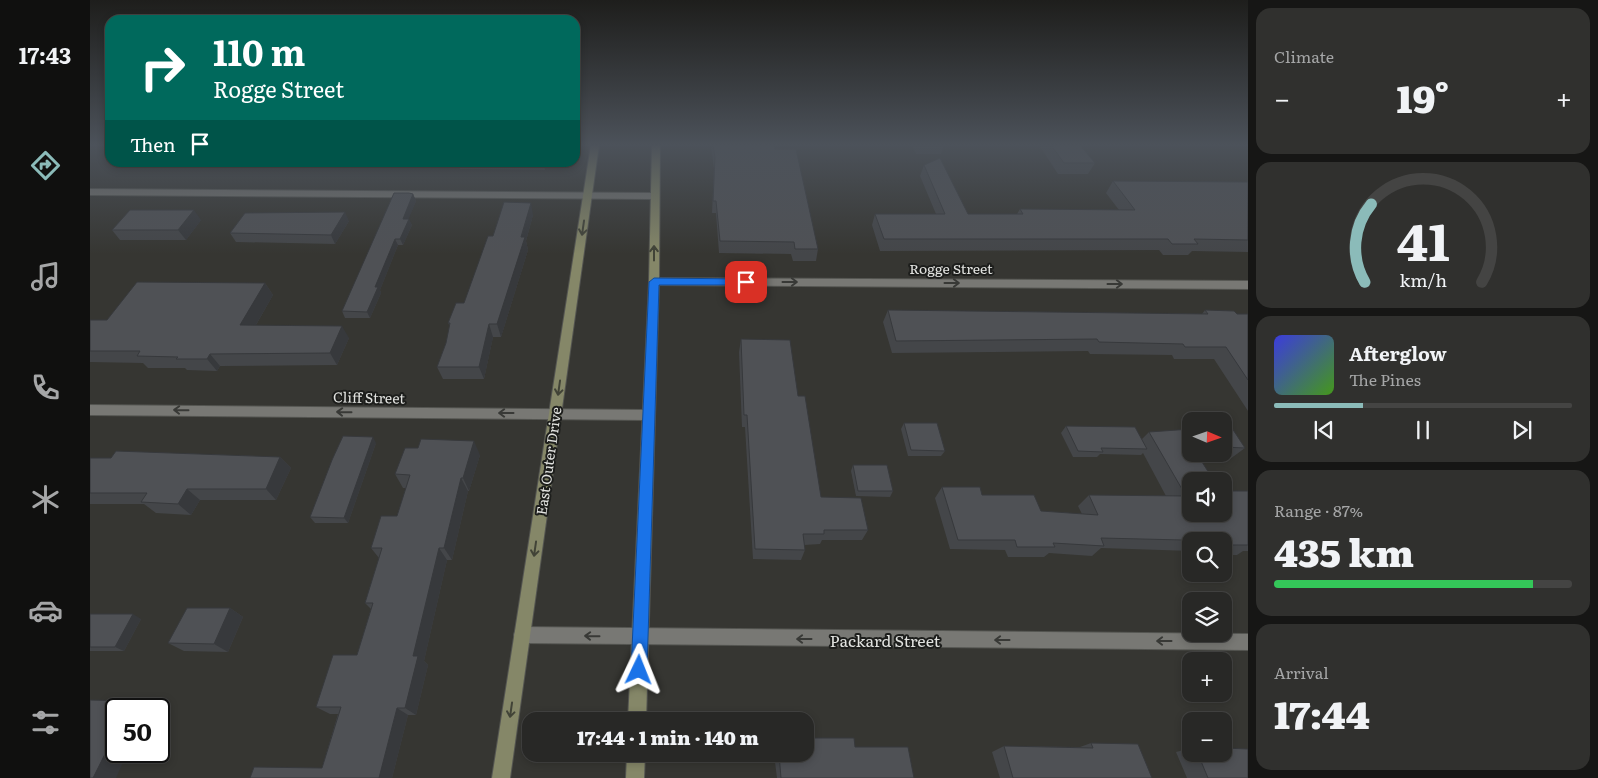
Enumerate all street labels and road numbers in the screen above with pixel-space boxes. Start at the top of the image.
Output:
street label: Rogge Street [909,258,993,278]
street label: Cliff Street [333,386,405,408]
street label: East Outer Drive [531,406,565,516]
street label: Packard Street [830,628,941,652]

